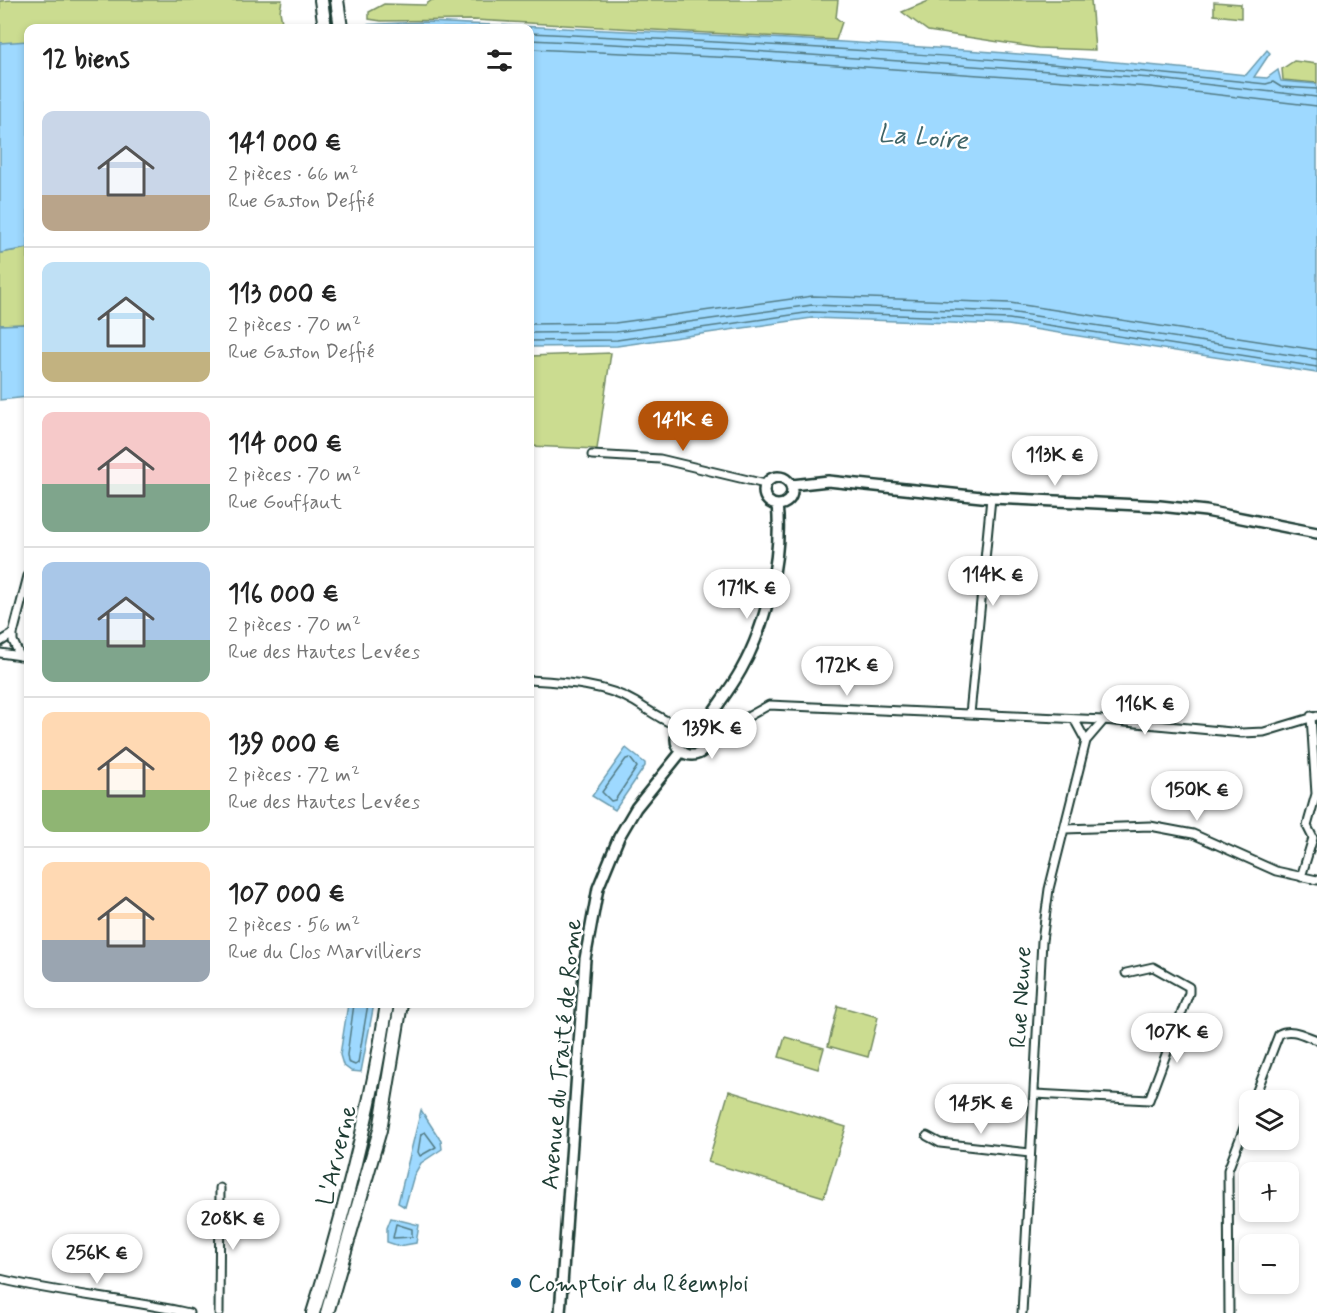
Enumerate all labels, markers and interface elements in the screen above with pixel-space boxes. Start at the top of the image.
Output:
text: 12 biens [42,43,130,77]
icon: filters [483,44,516,77]
water label: La Loire [876,117,971,159]
text: 141 000 € [228,127,342,161]
icon: home [90,135,162,207]
text: 2 pièces · 66 m² [228,161,358,188]
text: Rue Gaston Deffié [228,188,374,215]
text: 113 000 € [228,278,338,312]
icon: home [90,286,162,358]
text: 2 pièces · 70 m² [228,312,361,339]
text: Rue Gaston Deffié [228,339,374,366]
pin: 141K € [634,401,732,452]
text: 141K € [652,407,714,434]
text: 114 000 € [228,428,342,462]
icon: home [90,436,162,508]
pin: 113K € [1006,436,1104,487]
text: 113K € [1026,442,1084,469]
text: 2 pièces · 70 m² [228,462,361,489]
text: Rue Gouffaut [228,489,342,516]
pin: 114K € [944,556,1042,607]
text: 114K € [962,562,1024,589]
pin: 171K € [698,569,796,620]
text: 171K € [717,575,777,602]
text: 116 000 € [228,578,339,612]
icon: home [90,586,162,658]
text: 2 pièces · 70 m² [228,612,361,639]
text: Rue des Hautes Levées [228,639,420,666]
pin: 172K € [798,646,896,697]
text: 172K € [815,652,879,679]
pin: 116K € [1096,685,1194,736]
text: 116K € [1115,691,1175,718]
pin: 139K € [663,709,761,760]
text: 139K € [682,715,742,742]
text: 139 000 € [228,728,340,762]
icon: home [90,736,162,808]
text: 2 pièces · 72 m² [228,762,360,789]
pin: 150K € [1148,771,1246,822]
text: 150K € [1165,777,1229,804]
text: Rue des Hautes Levées [228,789,420,816]
text: 107 000 € [228,878,345,912]
icon: home [90,886,162,958]
text: 2 pièces · 56 m² [228,912,360,939]
street label: Avenue du Traité de Rome [535,917,590,1191]
text: Rue du Clos Marvilliers [228,939,422,966]
street label: Rue Neuve [1003,945,1040,1049]
pin: 107K € [1128,1013,1226,1064]
text: 107K € [1145,1019,1209,1046]
pin: 145K € [932,1084,1030,1135]
text: 145K € [949,1090,1013,1117]
map controls [1239,1090,1299,1294]
button: layers [1239,1090,1299,1150]
street label: L'Arverne [310,1102,365,1209]
button: + [1239,1162,1299,1222]
pin: 208K € [184,1200,282,1251]
text: 208K € [201,1206,265,1233]
pin: 256K € [48,1234,146,1285]
button: − [1239,1234,1299,1294]
text: 256K € [66,1240,128,1267]
place label: Comptoir du Réemploi [528,1269,748,1300]
marker: Comptoir du Réemploi [509,1276,523,1290]

